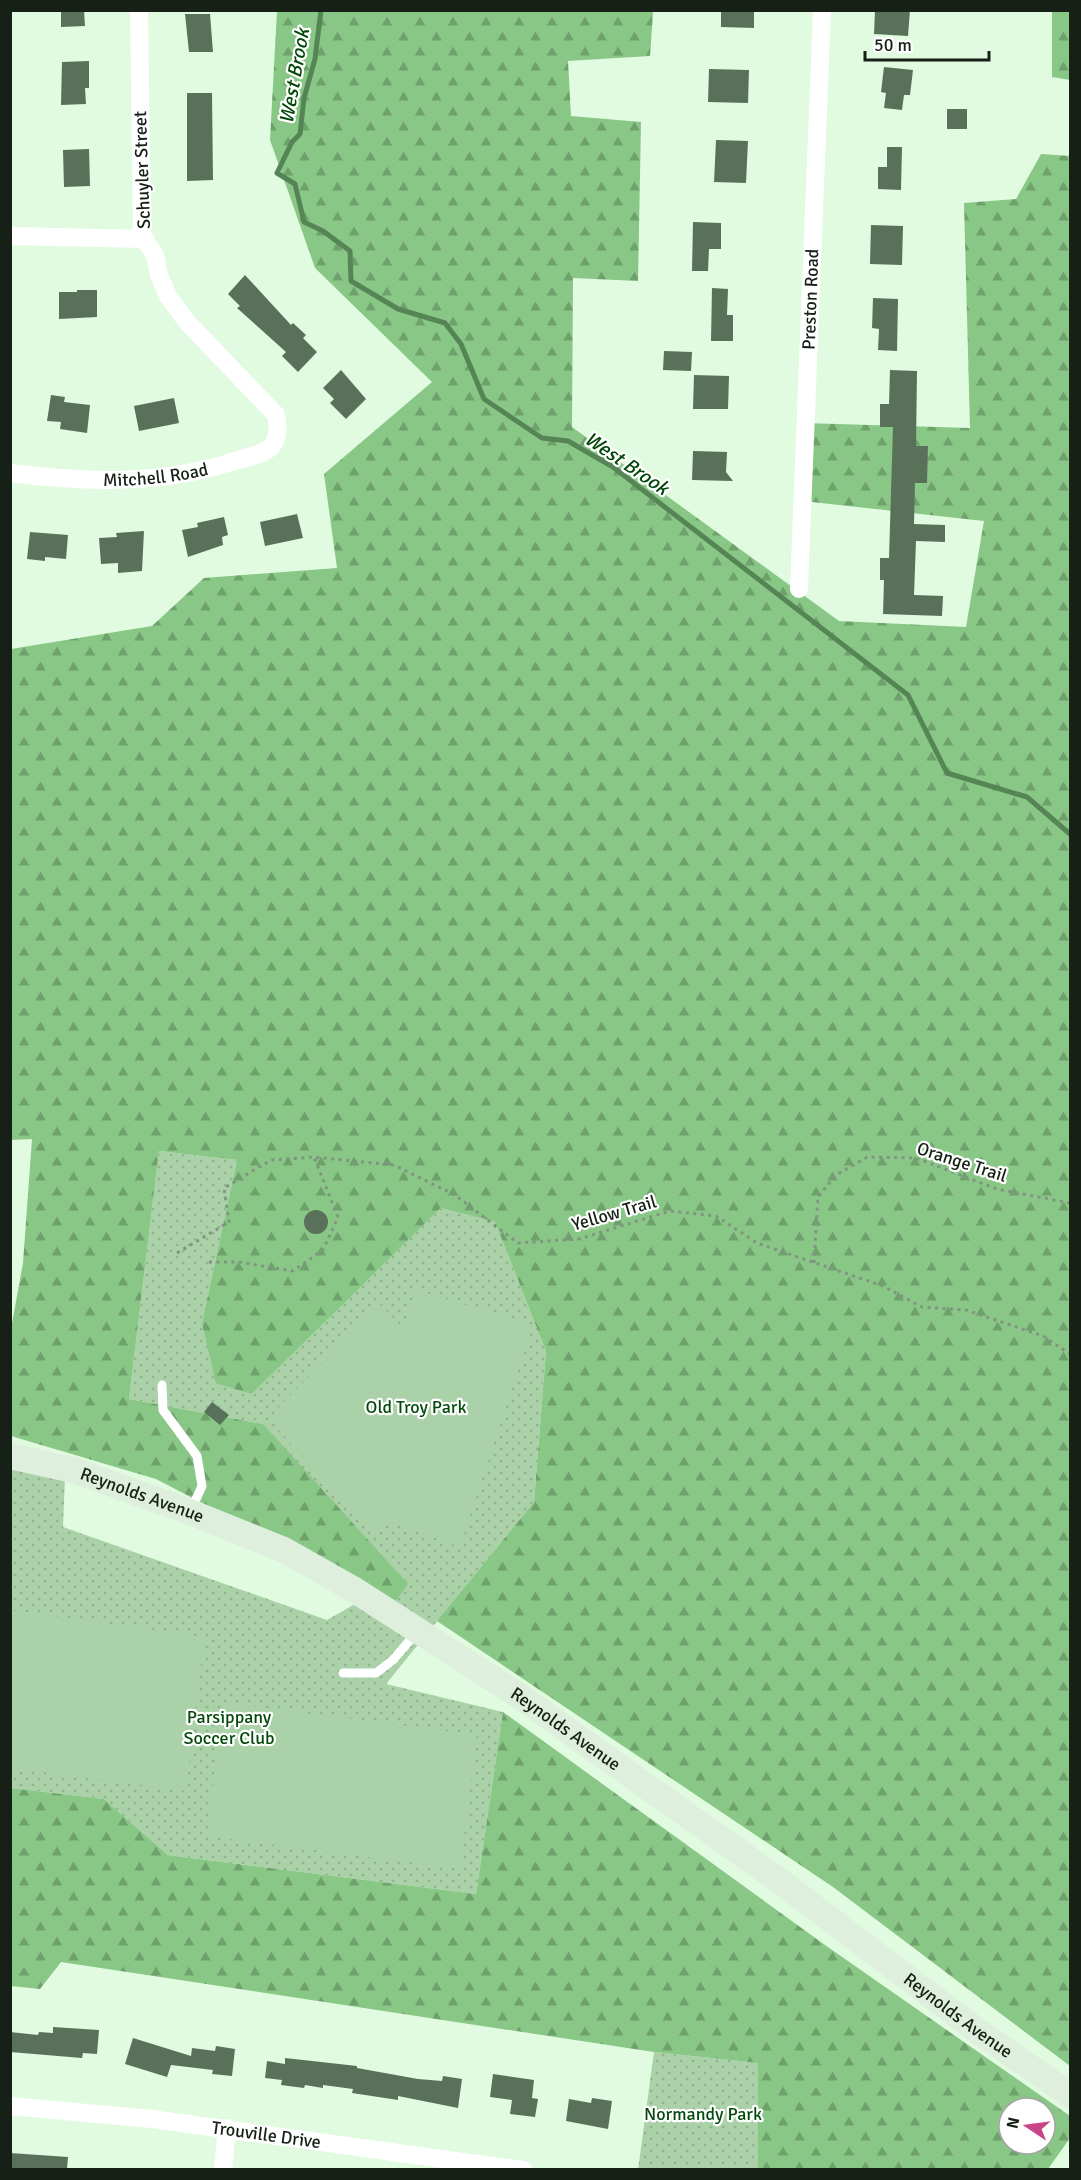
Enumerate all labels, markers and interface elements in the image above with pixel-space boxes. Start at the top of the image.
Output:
scale bar [865,24,990,62]
water label: West Brook [274,25,315,126]
text: 50 m [874,34,912,56]
street label: Schuyler Street [129,111,155,229]
street label: Preston Road [798,248,824,350]
water label: West Brook [580,426,675,502]
street label: Mitchell Road [103,458,210,491]
street label: Orange Trail [914,1137,1010,1187]
street label: Yellow Trail [569,1190,659,1236]
park label: Old Troy Park [366,1396,466,1418]
street label: Reynolds Avenue [77,1463,207,1527]
street label: Reynolds Avenue [507,1682,625,1775]
park label: Parsippany Soccer Club [184,1706,275,1749]
street label: Reynolds Avenue [899,1968,1017,2063]
north arrow [997,2096,1057,2156]
park label: Normandy Park [644,2103,762,2125]
text: N [1002,2115,1024,2131]
street label: Trouville Drive [210,2116,322,2153]

